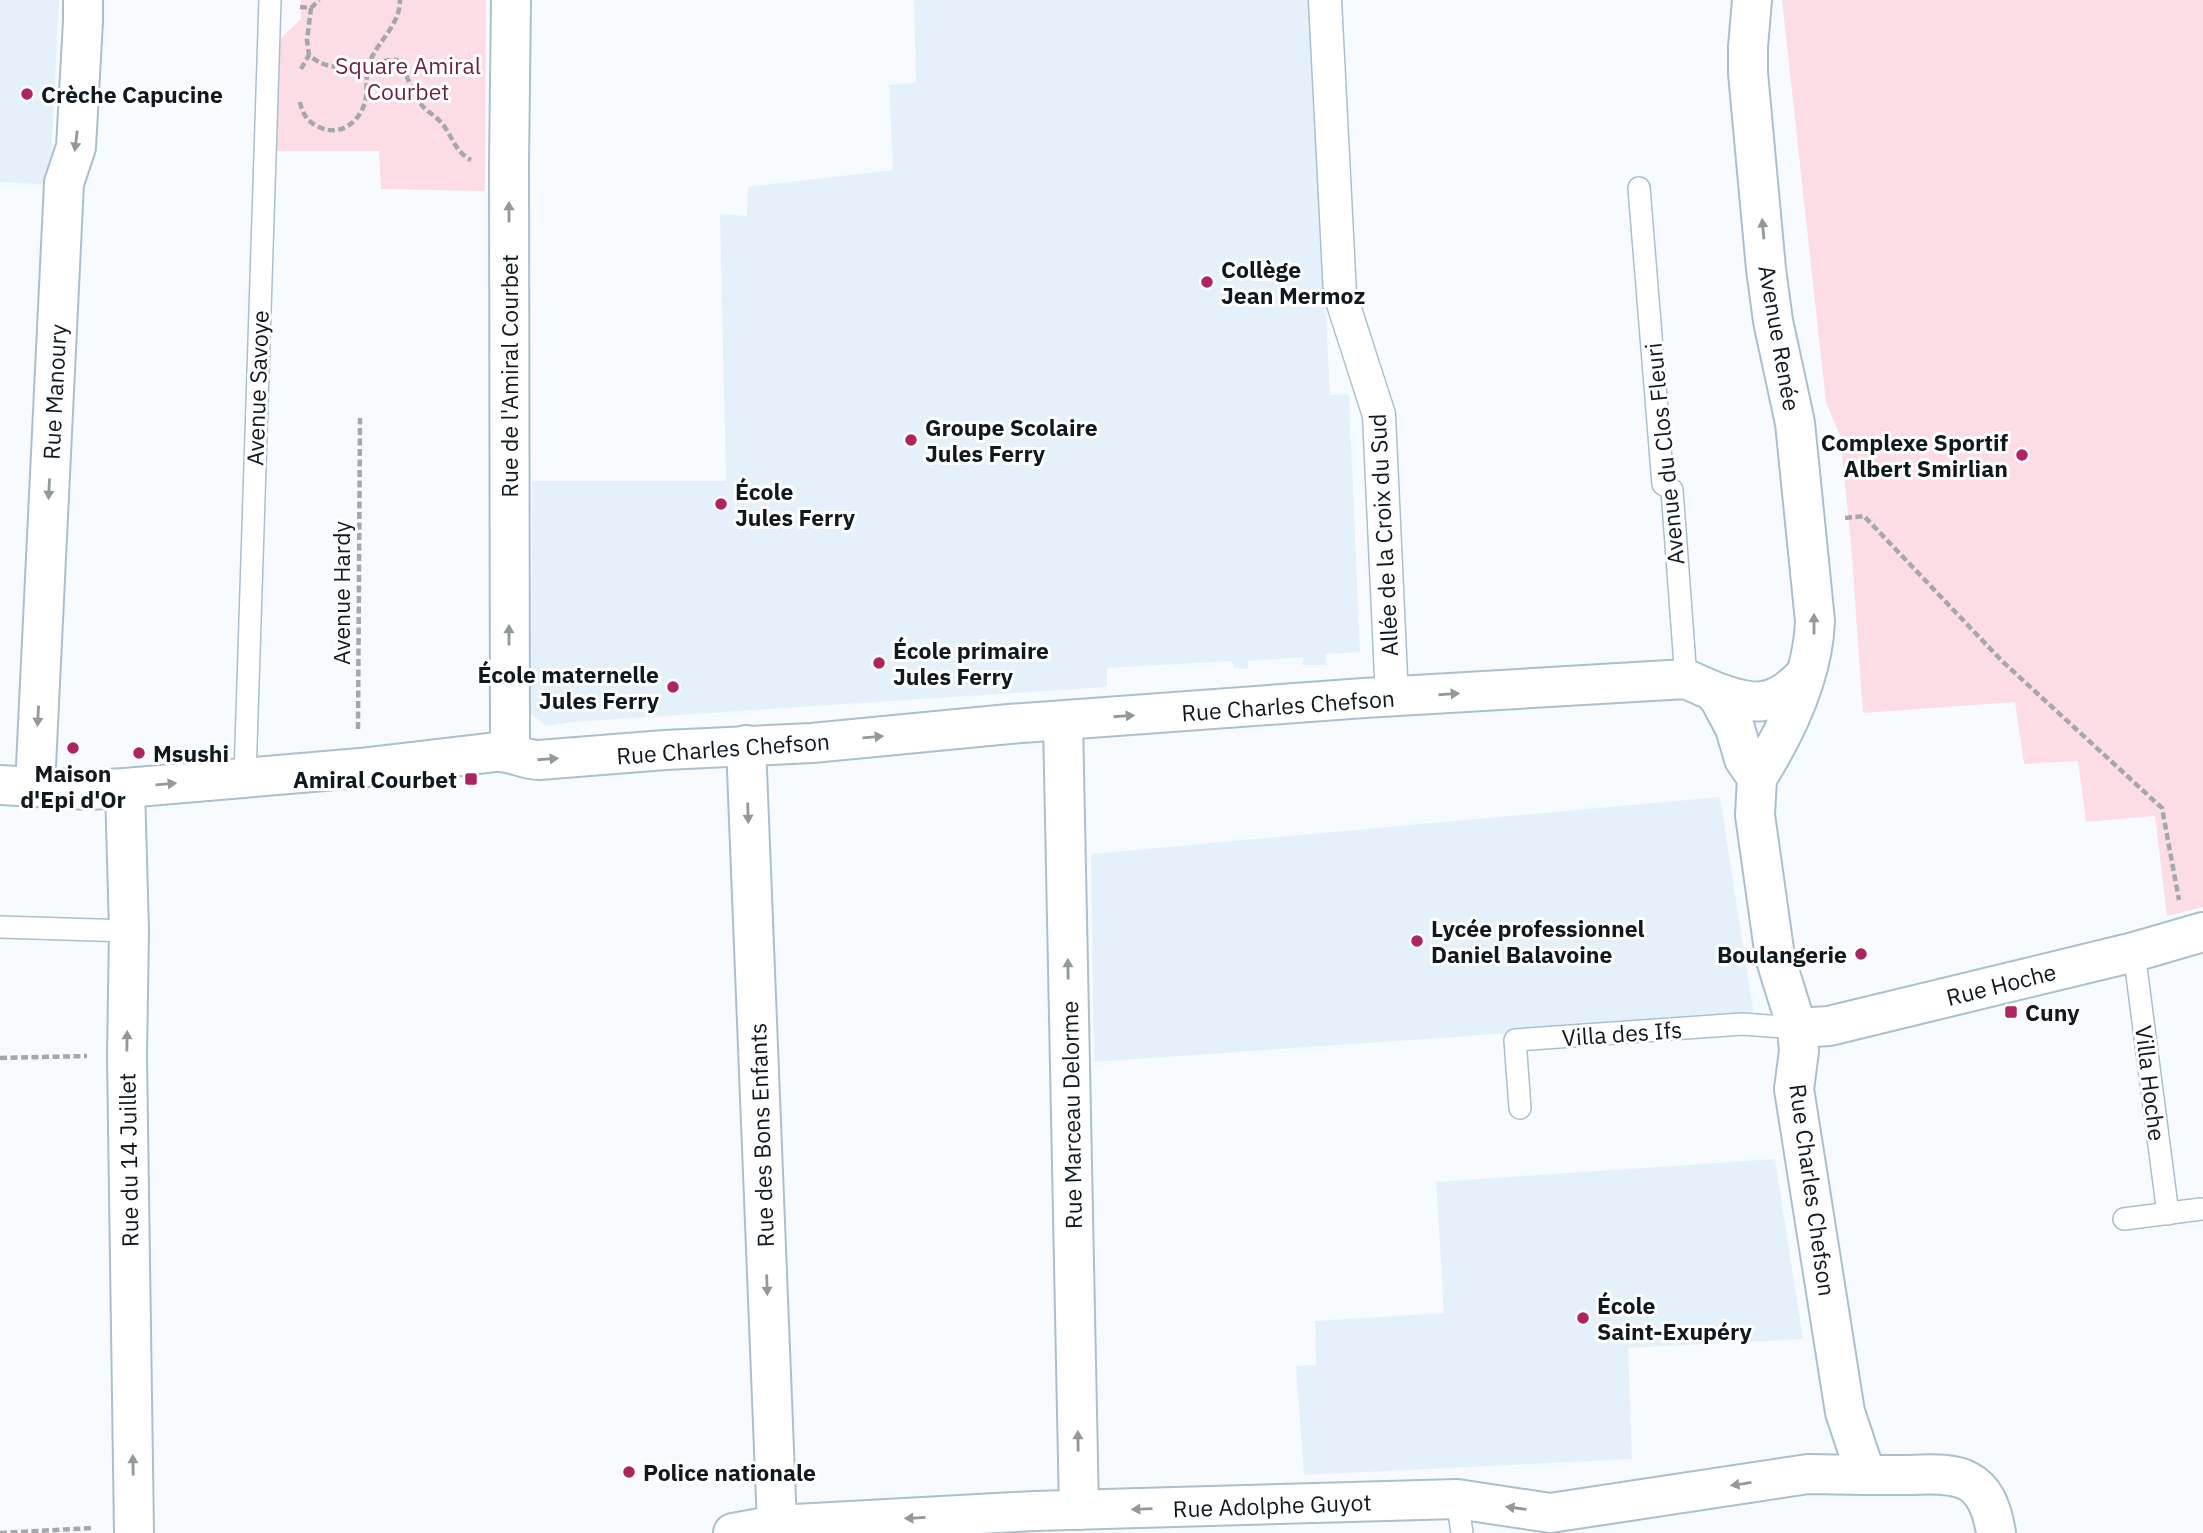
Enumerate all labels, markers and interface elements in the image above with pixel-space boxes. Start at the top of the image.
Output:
park label: Square Amiral Courbet [335,50,481,106]
place label: Crèche Capucine [41,79,223,109]
marker: Crèche Capucine [19,86,35,102]
one-way arrow [70,130,81,152]
one-way arrow [503,201,515,223]
one-way arrow [1757,218,1768,240]
street label: Rue de l'Amiral Courbet [494,254,524,498]
place label: Collège Jean Mermoz [1221,254,1365,310]
street label: Avenue Renée [1752,263,1808,413]
marker: Collège Jean Mermoz [1199,274,1215,290]
street label: Avenue Savoye [239,310,275,466]
street label: Rue Manoury [35,323,73,461]
street label: Avenue du Clos Fleuri [1637,341,1691,567]
place label: Groupe Scolaire Jules Ferry [925,412,1098,468]
street label: Allée de la Croix du Sud [1362,413,1404,657]
place label: Complexe Sportif Albert Smirlian [1821,427,2008,483]
marker: Groupe Scolaire Jules Ferry [903,432,919,448]
marker: Complexe Sportif Albert Smirlian [2014,447,2030,463]
place label: École Jules Ferry [735,476,856,532]
one-way arrow [44,478,55,500]
marker: École Jules Ferry [713,496,729,512]
street label: Avenue Hardy [326,521,356,665]
one-way arrow [1808,613,1820,635]
one-way arrow [503,624,515,646]
place label: École primaire Jules Ferry [893,635,1049,691]
marker: École primaire Jules Ferry [871,655,887,671]
place label: École maternelle Jules Ferry [477,659,660,715]
marker: École maternelle Jules Ferry [665,679,681,695]
street label: Rue Charles Chefson [1180,683,1396,727]
one-way arrow [1438,688,1460,699]
one-way arrow [32,705,43,727]
one-way arrow [1113,711,1135,722]
street label: Rue Charles Chefson [615,726,831,770]
one-way arrow [862,731,884,742]
place label: Msushi [153,738,229,768]
marker: Maison d'Epi d'Or [65,740,81,756]
marker: Msushi [131,745,147,761]
one-way arrow [538,753,560,764]
place label: Maison d'Epi d'Or [20,758,126,814]
place label: Amiral Courbet [293,764,457,794]
marker: Amiral Courbet [463,771,479,787]
one-way arrow [155,778,177,789]
one-way arrow [742,802,753,824]
place label: Lycée professionnel Daniel Balavoine [1431,913,1645,969]
marker: Lycée professionnel Daniel Balavoine [1409,933,1425,949]
place label: Boulangerie [1717,939,1847,969]
marker: Boulangerie [1853,946,1869,962]
street label: Rue Hoche [1943,956,2059,1012]
one-way arrow [1063,958,1074,980]
place label: Cuny [2025,997,2080,1027]
street label: Rue Marceau Delorme [1054,1001,1088,1229]
marker: Cuny [2003,1004,2019,1020]
street label: Villa des Ifs [1561,1014,1683,1052]
street label: Rue des Bons Enfants [742,1022,780,1248]
street label: Villa Hoche [2129,1023,2173,1143]
one-way arrow [121,1030,133,1052]
street label: Rue du 14 Juillet [111,1073,145,1247]
street label: Rue Charles Chefson [1783,1082,1843,1298]
one-way arrow [762,1275,773,1297]
place label: École Saint-Exupéry [1597,1290,1752,1346]
marker: École Saint-Exupéry [1575,1310,1591,1326]
one-way arrow [1073,1430,1084,1452]
one-way arrow [128,1454,139,1476]
place label: Police nationale [643,1457,816,1487]
marker: Police nationale [621,1464,637,1480]
one-way arrow [1729,1479,1751,1490]
street label: Rue Adolphe Guyot [1172,1487,1372,1523]
one-way arrow [1505,1502,1527,1513]
one-way arrow [1131,1503,1153,1514]
one-way arrow [903,1512,925,1523]

